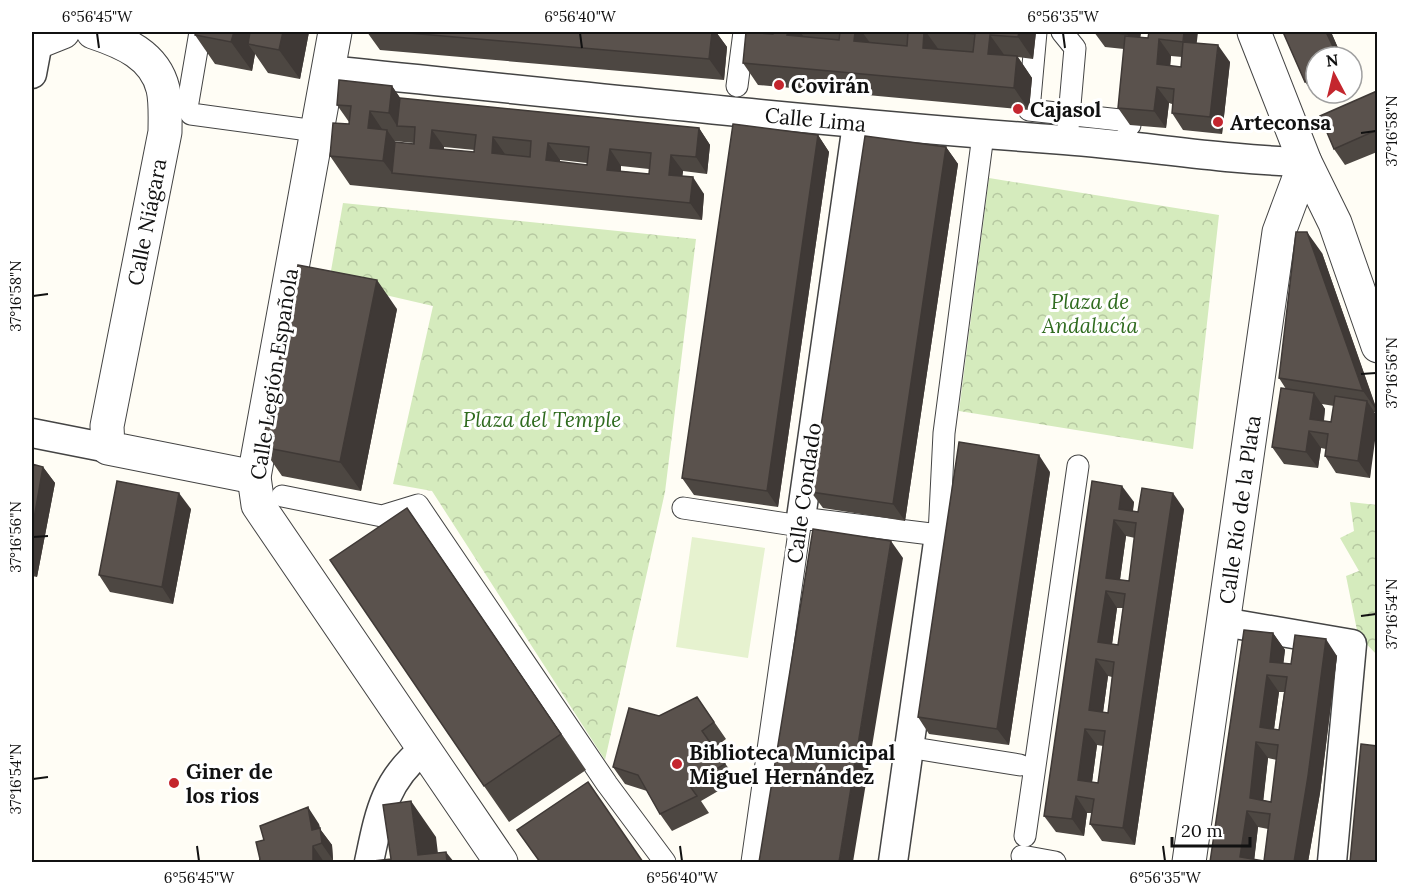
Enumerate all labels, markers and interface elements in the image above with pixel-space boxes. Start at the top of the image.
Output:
text: 6°56'45"W [62,7,133,26]
text: 6°56'40"W [544,7,617,26]
text: 6°56'35"W [1027,7,1100,26]
north arrow [1304,45,1364,105]
text: N [1325,49,1340,71]
place label: Covirán [791,72,870,99]
marker: Covirán [772,78,786,92]
text: 37°16'58"N [1382,95,1401,167]
place label: Cajasol [1030,96,1102,123]
street label: Calle Lima [764,101,867,137]
marker: Cajasol [1011,102,1025,116]
place label: Arteconsa [1230,109,1331,136]
marker: Arteconsa [1211,115,1225,129]
street label: Calle Niágara [121,156,173,288]
text: 37°16'58"N [6,260,25,332]
street label: Calle Legión Española [244,266,304,482]
park label: Plaza de Andalucía [1041,288,1138,339]
text: 37°16'56"N [1382,337,1401,409]
park label: Plaza del Temple [463,406,621,433]
street label: Calle Río de la Plata [1213,413,1266,606]
street label: Calle Condado [781,421,827,565]
text: 37°16'56"N [6,501,25,573]
text: 37°16'54"N [1382,579,1401,649]
place label: Biblioteca Municipal Miguel Hernández [689,739,896,790]
text: 37°16'54"N [6,744,25,814]
marker: Biblioteca Municipal Miguel Hernández [670,757,684,771]
place label: Giner de los rios [186,758,273,809]
marker: Giner de los rios [167,776,181,790]
scale bar [1172,810,1250,848]
text: 20 m [1181,819,1223,842]
text: 6°56'45"W [164,868,235,887]
text: 6°56'40"W [646,868,719,887]
text: 6°56'35"W [1129,868,1202,887]

